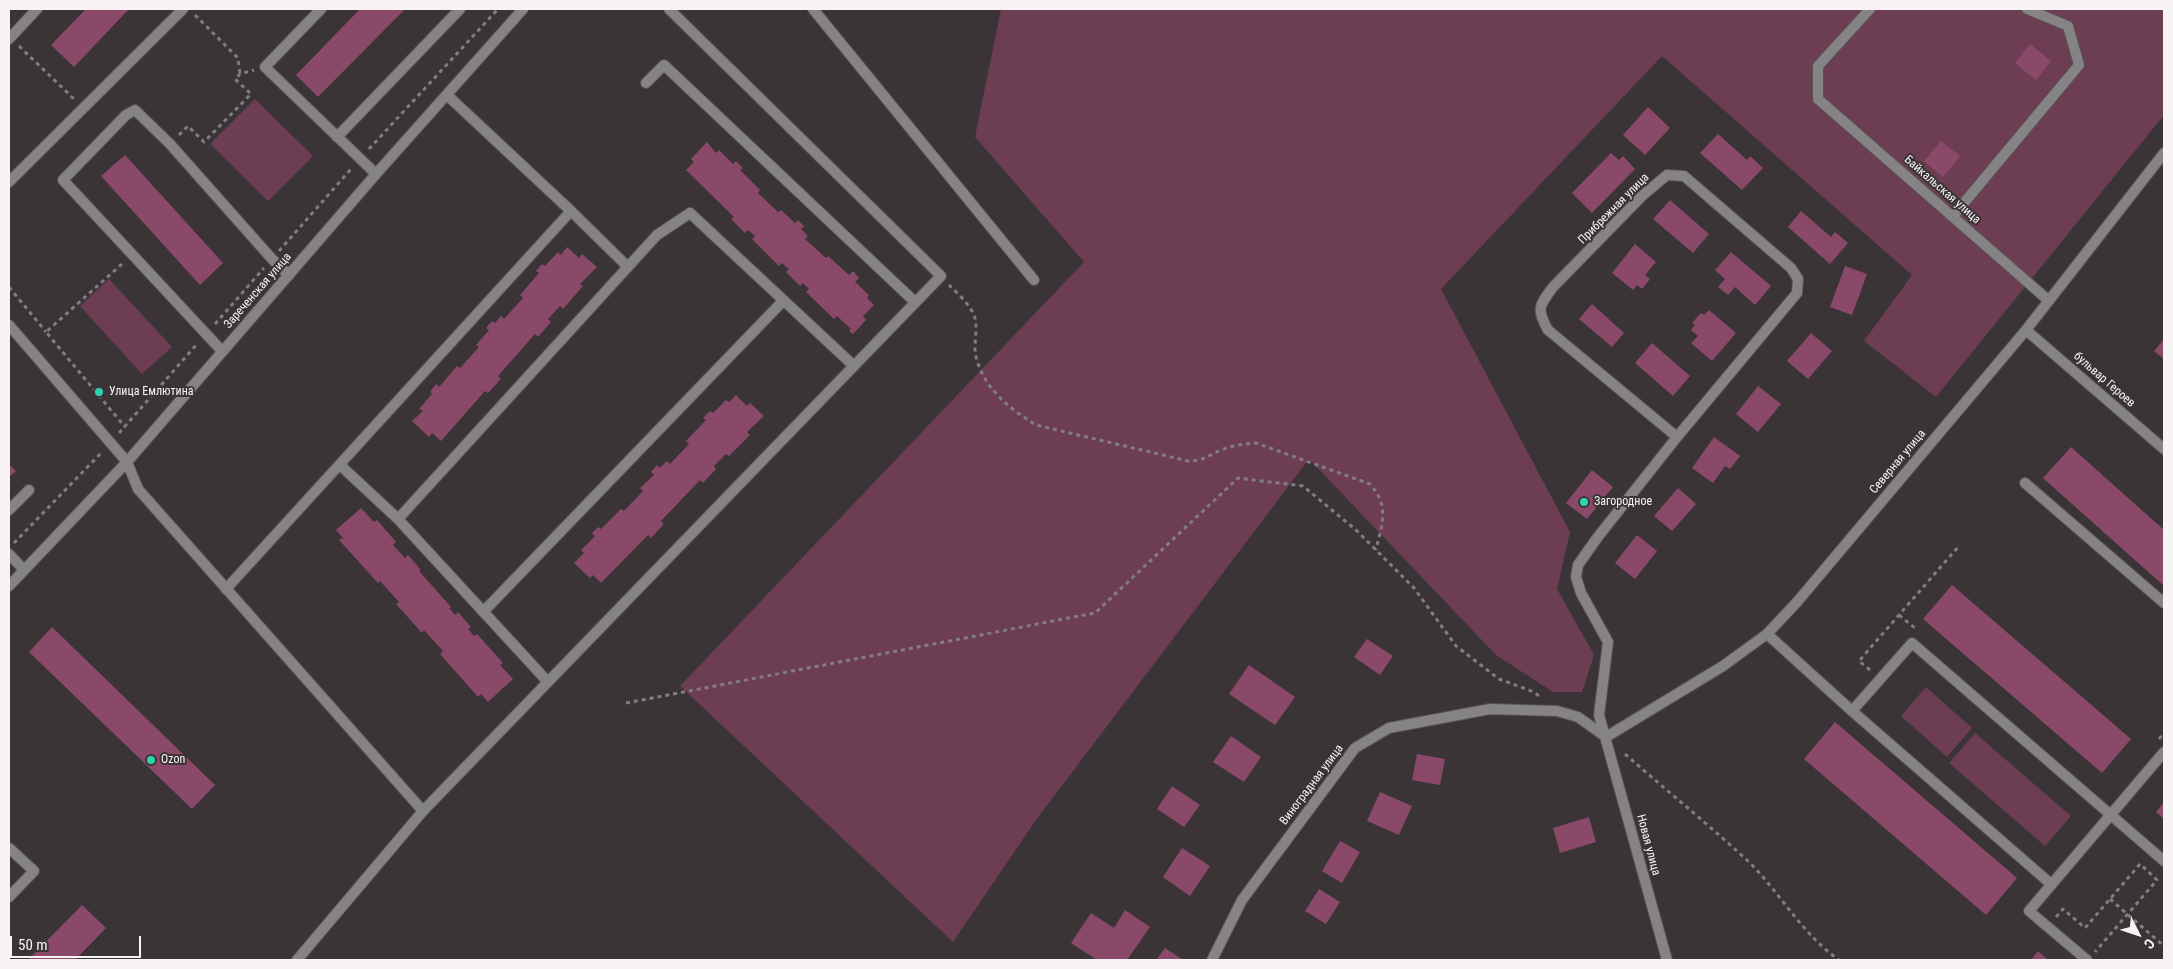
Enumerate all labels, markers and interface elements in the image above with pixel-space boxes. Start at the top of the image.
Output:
street label: Байкальская улица [1901,153,1983,227]
street label: Прибрежная улица [1576,171,1652,247]
street label: Зареченская улица [221,250,295,332]
street label: бульвар Героев [2070,349,2138,411]
place label: Улица Емлютина [109,385,194,399]
marker: Улица Емлютина [93,386,105,398]
street label: Северная улица [1867,427,1929,497]
place label: Загородное [1594,495,1652,509]
marker: Загородное [1578,496,1590,508]
street label: Виноградная улица [1277,742,1347,828]
place label: Ozon [161,753,185,767]
marker: Ozon [145,754,157,766]
street label: Новая улица [1633,813,1663,877]
north arrow [2113,909,2163,959]
scale bar [12,926,144,958]
text: 50 m [18,936,48,954]
text: С [2141,936,2158,952]

